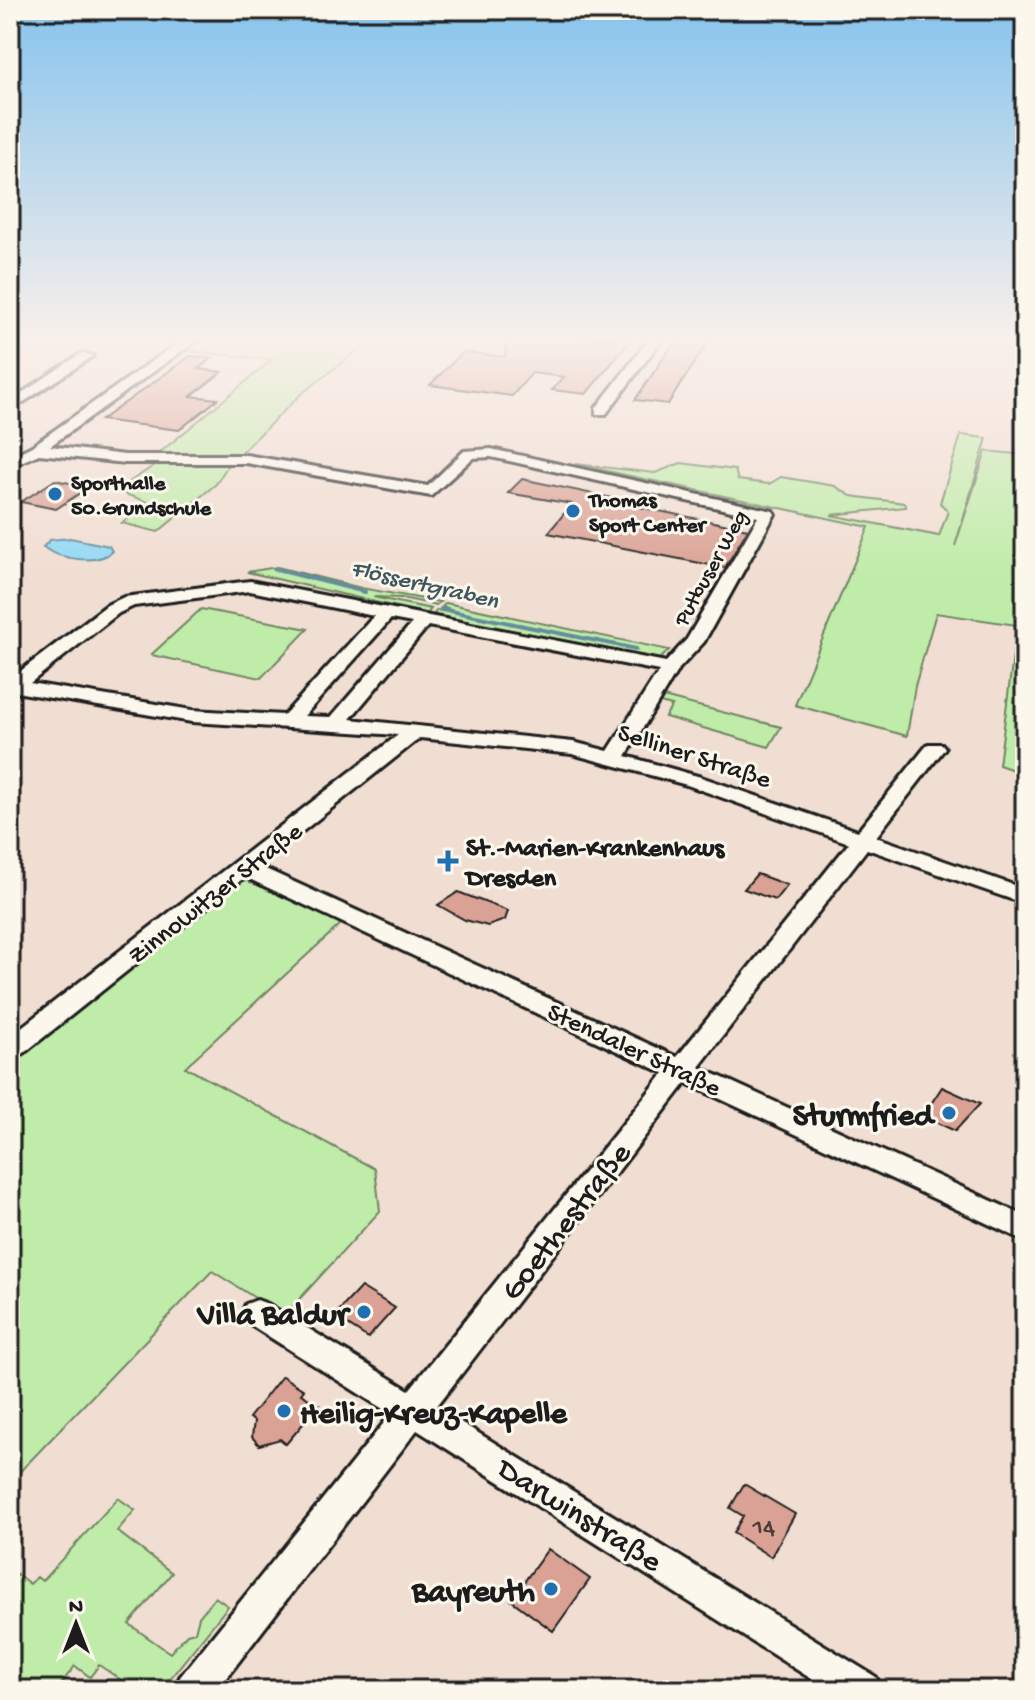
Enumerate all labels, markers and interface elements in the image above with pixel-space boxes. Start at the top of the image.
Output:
place label: Sporthalle 50.Grundschule [71,472,212,523]
marker: Sporthalle 50.Grundschule [46,485,64,503]
place label: Thomas Sport Center [587,489,707,540]
marker: Thomas Sport Center [564,502,582,520]
street label: Putbuser Weg [670,506,755,632]
water label: Flössertgraben [348,555,501,618]
street label: Selliner Straße [613,719,775,798]
street label: Zinnowitzer Straße [123,817,311,973]
place label: St.-Marien-Krankenhaus Dresden [464,835,726,896]
marker: St.-Marien-Krankenhaus Dresden [437,850,459,872]
street label: Stendaler Straße [541,998,725,1106]
place label: Sturmfried [793,1099,936,1137]
marker: Sturmfried [940,1104,958,1122]
street label: Goethestraße [494,1136,642,1310]
place label: Villa Baldur [196,1298,352,1336]
marker: Villa Baldur [355,1303,373,1321]
place label: Heilig-Kreuz-Kapelle [300,1397,568,1435]
marker: Heilig-Kreuz-Kapelle [275,1402,293,1420]
street label: Darwinstraße [487,1451,668,1583]
house number: 14 [752,1514,775,1545]
place label: Bayreuth [411,1575,535,1613]
marker: Bayreuth [542,1580,560,1598]
north arrow [36,1584,116,1664]
text: N [69,1595,83,1621]

